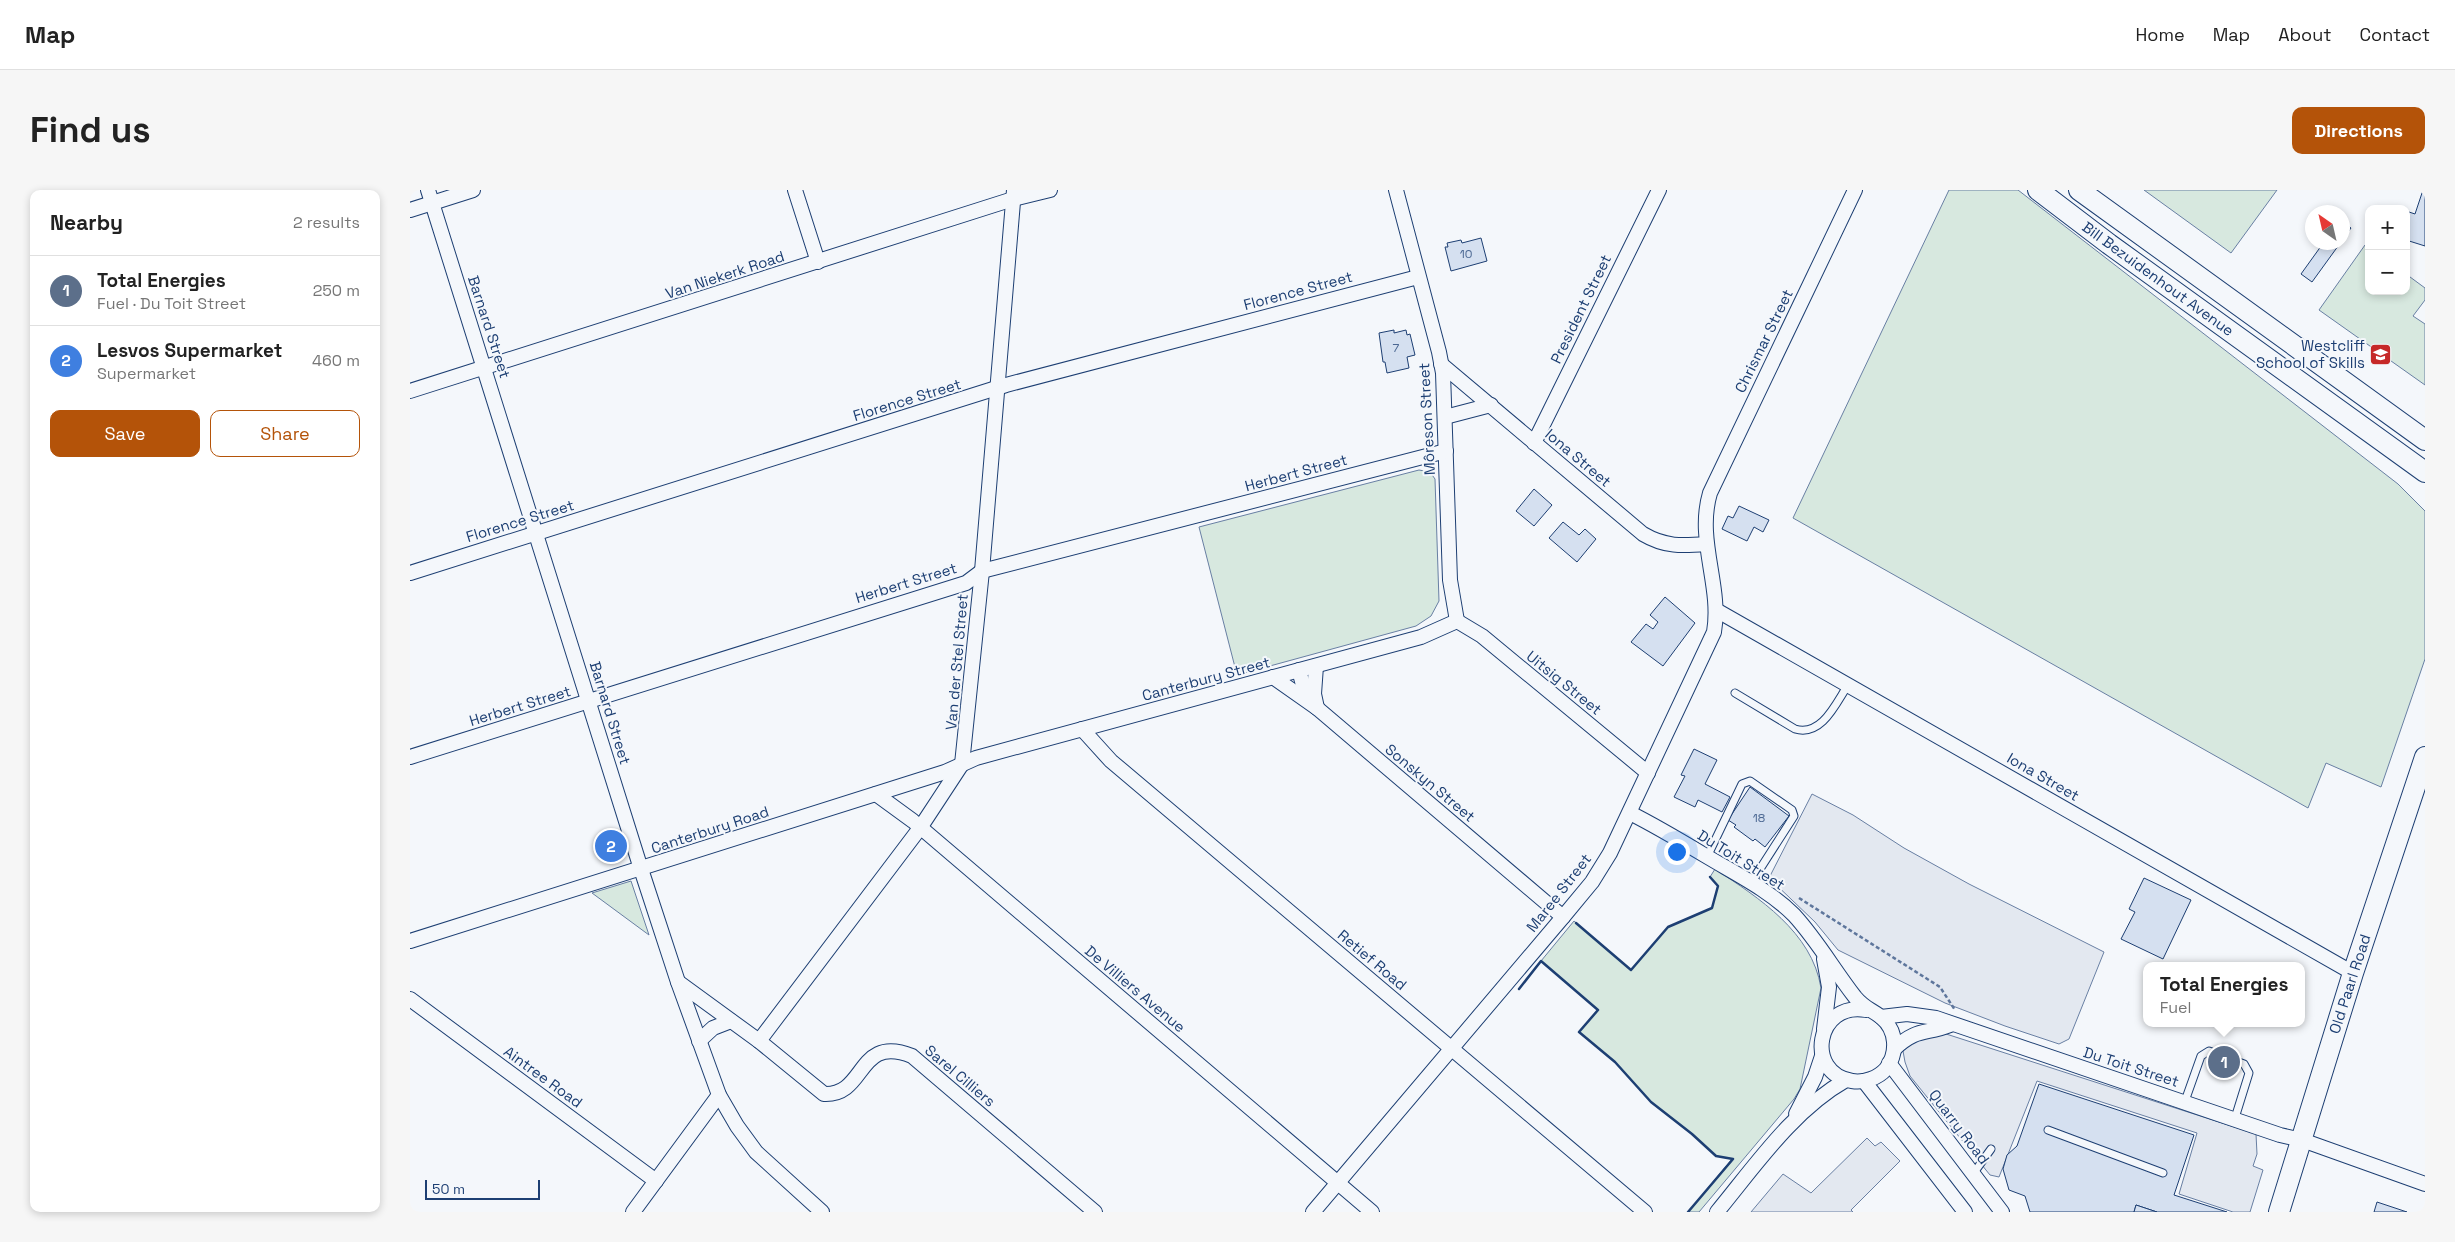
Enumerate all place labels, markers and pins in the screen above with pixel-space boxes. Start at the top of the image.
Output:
place label: Westcliff School of Skills [2256,336,2366,372]
school or university icon: Westcliff School of Skills [2369,343,2393,367]
pin: 2 [595,827,627,865]
pin: 1 [2208,1043,2240,1081]

